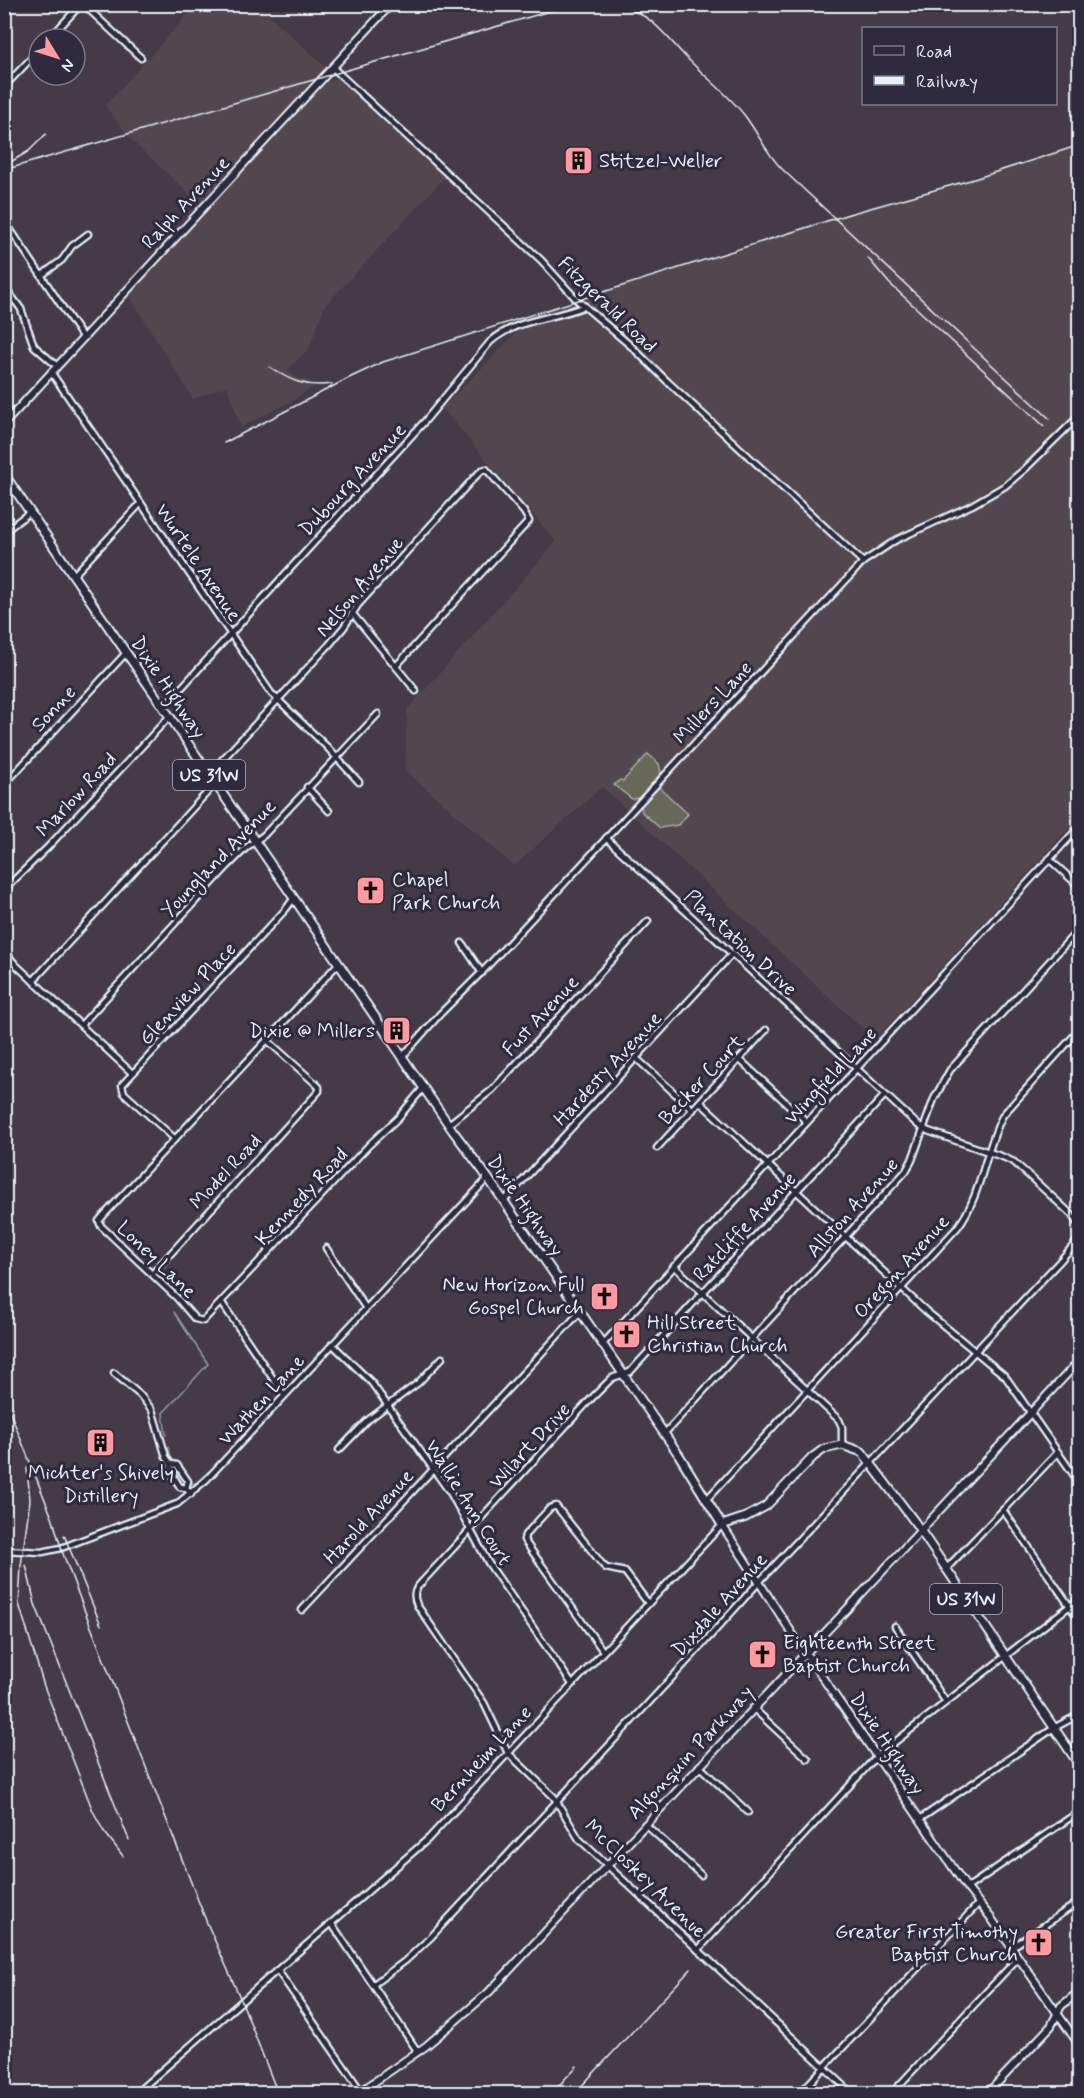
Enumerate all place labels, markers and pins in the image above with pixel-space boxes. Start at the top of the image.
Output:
building icon: Stitzel-Weller [562,144,594,176]
place label: Stitzel-Weller [599,148,722,175]
place label: Chapel Park Church [392,867,500,917]
church icon: Chapel Park Church [355,874,387,906]
building icon: Dixie @ Millers [380,1014,412,1046]
place label: Dixie @ Millers [249,1018,375,1045]
place label: New Horizon Full Gospel Church [442,1272,584,1322]
church icon: New Horizon Full Gospel Church [589,1280,621,1312]
place label: Hill Street Christian Church [647,1310,788,1360]
church icon: Hill Street Christian Church [610,1318,642,1350]
building icon: Michter's Shively Distillery [85,1426,117,1458]
place label: Michter's Shively Distillery [28,1460,174,1510]
place label: Eighteenth Street Baptist Church [783,1630,936,1680]
church icon: Eighteenth Street Baptist Church [746,1638,778,1670]
place label: Greater First Timothy Baptist Church [835,1919,1018,1969]
church icon: Greater First Timothy Baptist Church [1023,1927,1055,1959]

